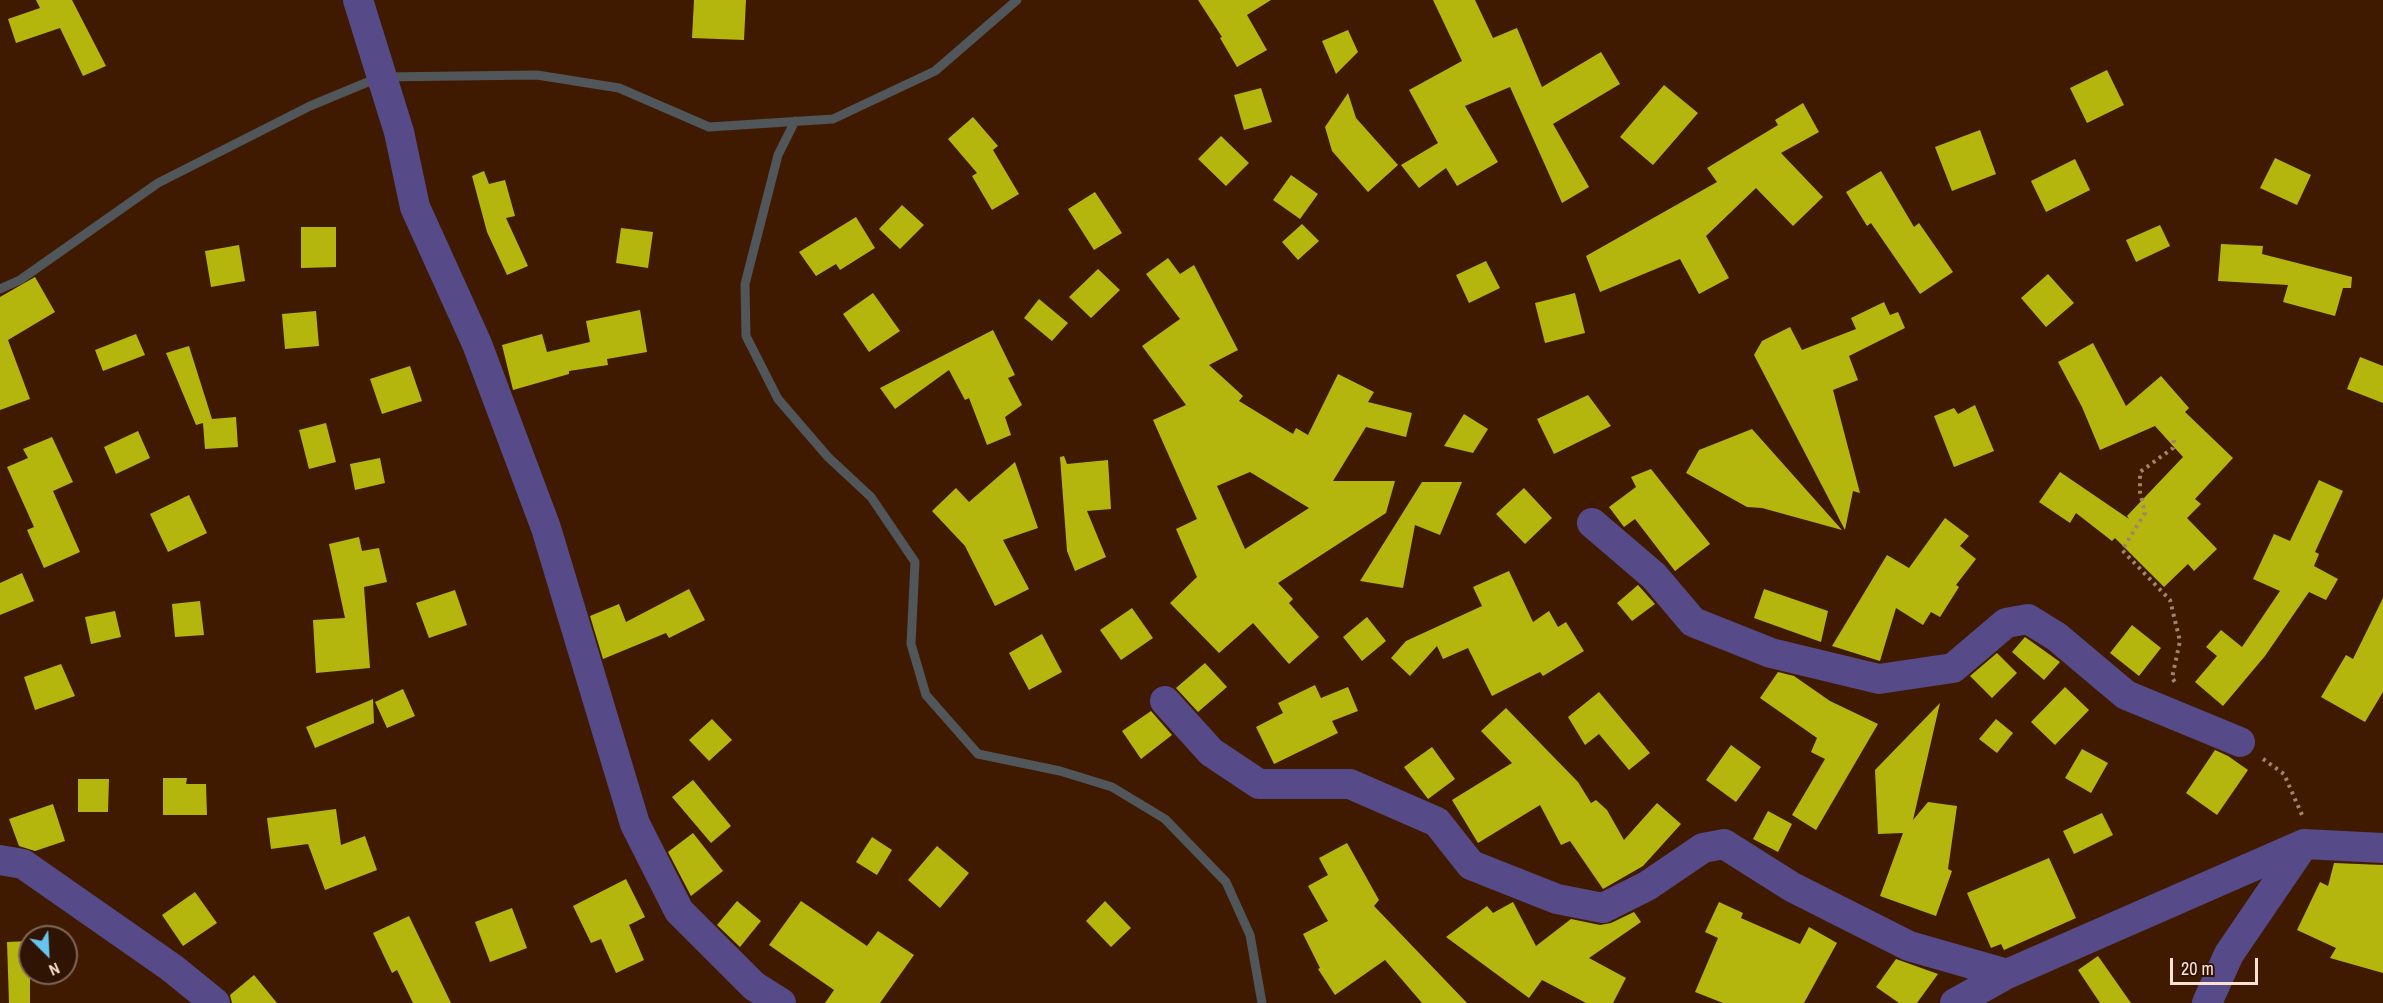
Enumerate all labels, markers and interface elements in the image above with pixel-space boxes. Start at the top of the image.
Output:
north arrow [18,925,78,985]
scale bar [2173,946,2262,984]
text: 20 m [2181,956,2214,981]
text: N [46,958,63,982]

